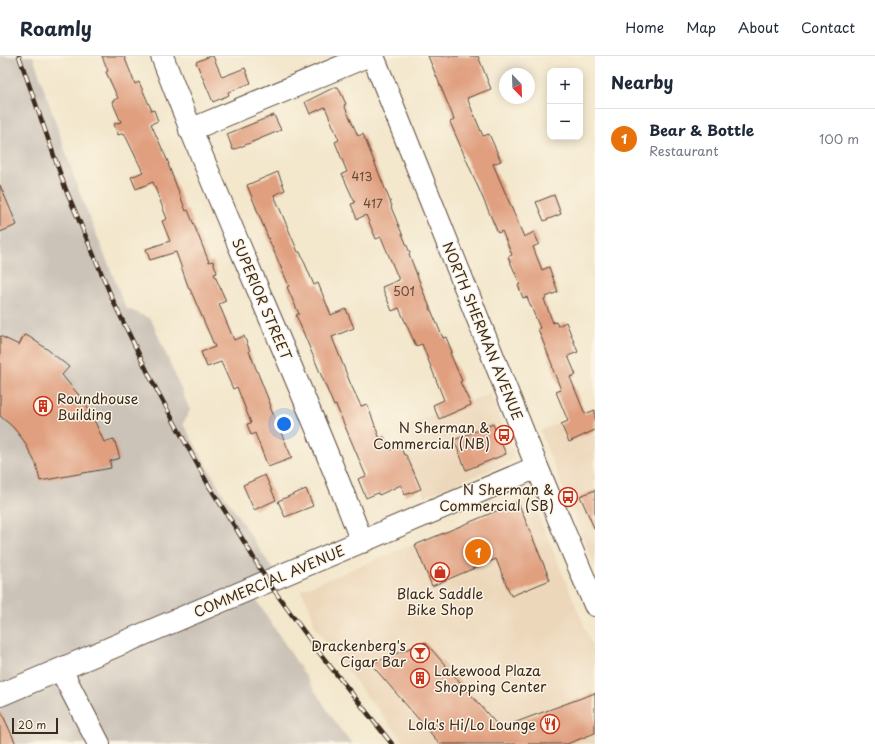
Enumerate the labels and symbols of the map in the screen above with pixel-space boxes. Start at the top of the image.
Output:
north arrow [499,68,535,104]
house number: 413 [352,167,372,185]
house number: 417 [363,194,383,212]
street label: SUPERIOR STREET [227,235,297,364]
street label: NORTH SHERMAN AVENUE [438,239,529,424]
house number: 501 [393,282,415,300]
place label: Roundhouse Building [57,388,139,425]
building icon: Roundhouse Building [32,395,54,417]
your location [274,414,294,434]
place label: N Sherman & Commercial (NB) [373,417,490,454]
bus stop icon: N Sherman & Commercial (NB) [493,424,515,446]
place label: N Sherman & Commercial (SB) [439,479,554,516]
bus stop icon: N Sherman & Commercial (SB) [557,486,579,508]
pin: 1 [465,537,491,567]
street label: COMMERCIAL AVENUE [190,540,348,622]
shop icon: Black Saddle Bike Shop [429,561,451,583]
place label: Black Saddle Bike Shop [397,583,484,620]
place label: Drackenberg's Cigar Bar [311,635,407,672]
bar icon: Drackenberg's Cigar Bar [409,642,431,664]
place label: Lakewood Plaza Shopping Center [434,660,547,697]
building icon: Lakewood Plaza Shopping Center [409,667,431,689]
restaurant icon: Lola's Hi/Lo Lounge [539,713,561,735]
place label: Lola's Hi/Lo Lounge [408,714,536,735]
scale bar [12,716,58,735]

